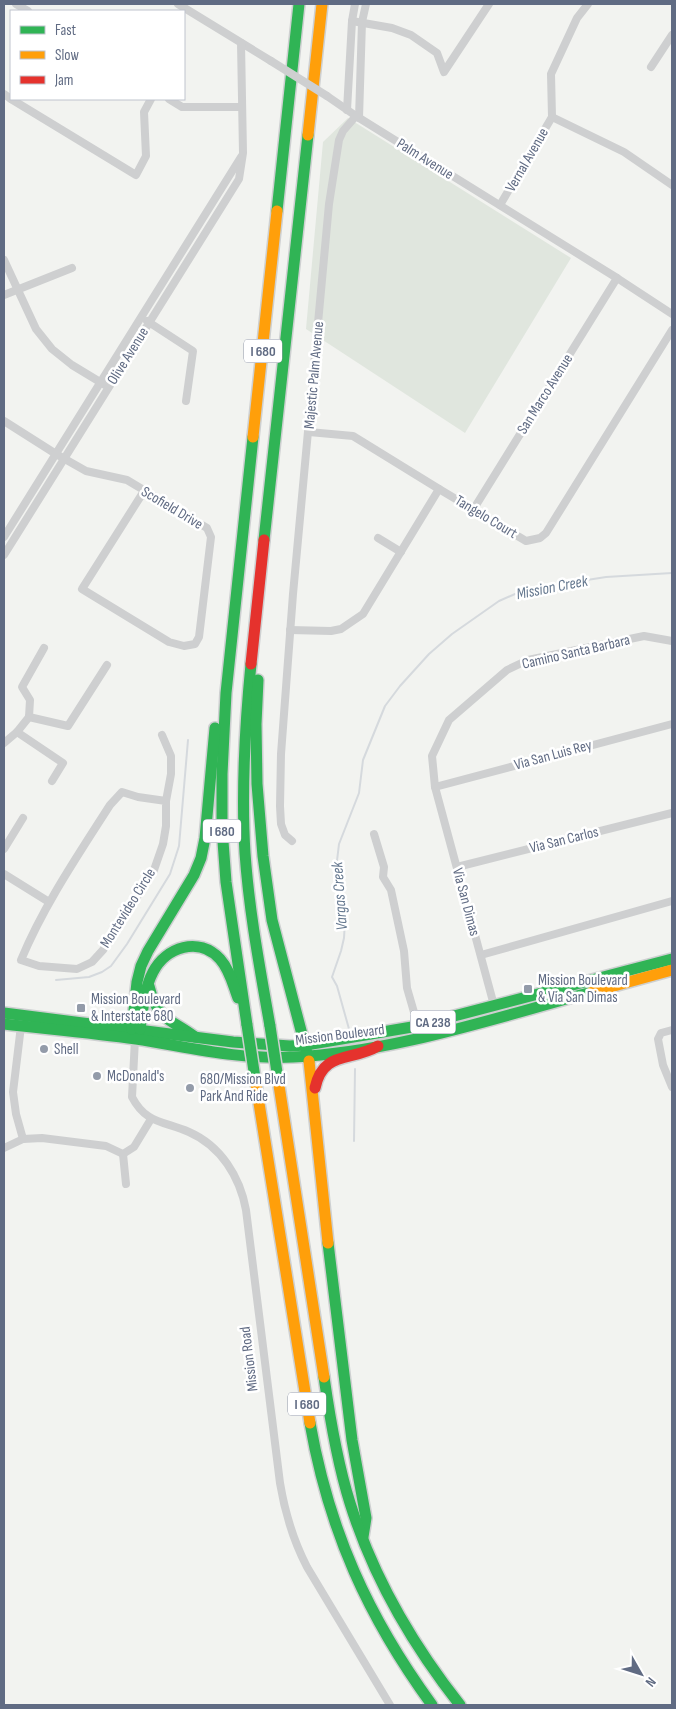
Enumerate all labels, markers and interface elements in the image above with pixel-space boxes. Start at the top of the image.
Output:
legend [10,10,185,100]
text: Fast [55,21,77,40]
text: Slow [55,46,79,65]
text: Jam [54,71,73,90]
street label: Vernal Avenue [501,125,553,195]
street label: Palm Avenue [393,134,457,184]
street label: Majestic Palm Avenue [300,320,328,430]
street label: Olive Avenue [103,324,153,388]
road number: I 680 [244,340,282,362]
street label: San Marco Avenue [513,350,577,438]
street label: Scofield Drive [138,482,206,534]
street label: Tangelo Court [451,491,521,543]
water label: Mission Creek [515,572,590,604]
street label: Camino Santa Barbara [520,630,632,674]
street label: Via San Luis Rey [512,735,594,774]
road number: I 680 [203,819,241,842]
street label: Via San Carlos [528,822,600,858]
water label: Vargas Creek [328,860,352,931]
street label: Montevideo Circle [96,865,160,951]
street label: Via San Dimas [448,866,484,938]
place label: Mission Boulevard & Via San Dimas [538,971,628,1007]
marker: Mission Boulevard & Via San Dimas [522,983,534,995]
place label: Mission Boulevard & Interstate 680 [91,990,181,1026]
marker: Mission Boulevard & Interstate 680 [75,1002,87,1014]
road number: CA 238 [410,1010,456,1034]
street label: Mission Boulevard [294,1020,386,1050]
place label: Shell [54,1040,78,1059]
marker: Shell [38,1043,50,1055]
place label: McDonald's [107,1067,165,1086]
marker: McDonald's [91,1070,103,1082]
place label: 680/Mission Blvd Park And Ride [200,1070,286,1106]
marker: 680/Mission Blvd Park And Ride [184,1082,196,1094]
street label: Mission Road [236,1326,262,1392]
road number: I 680 [288,1392,326,1416]
north arrow [616,1649,666,1699]
text: N [642,1674,660,1690]

